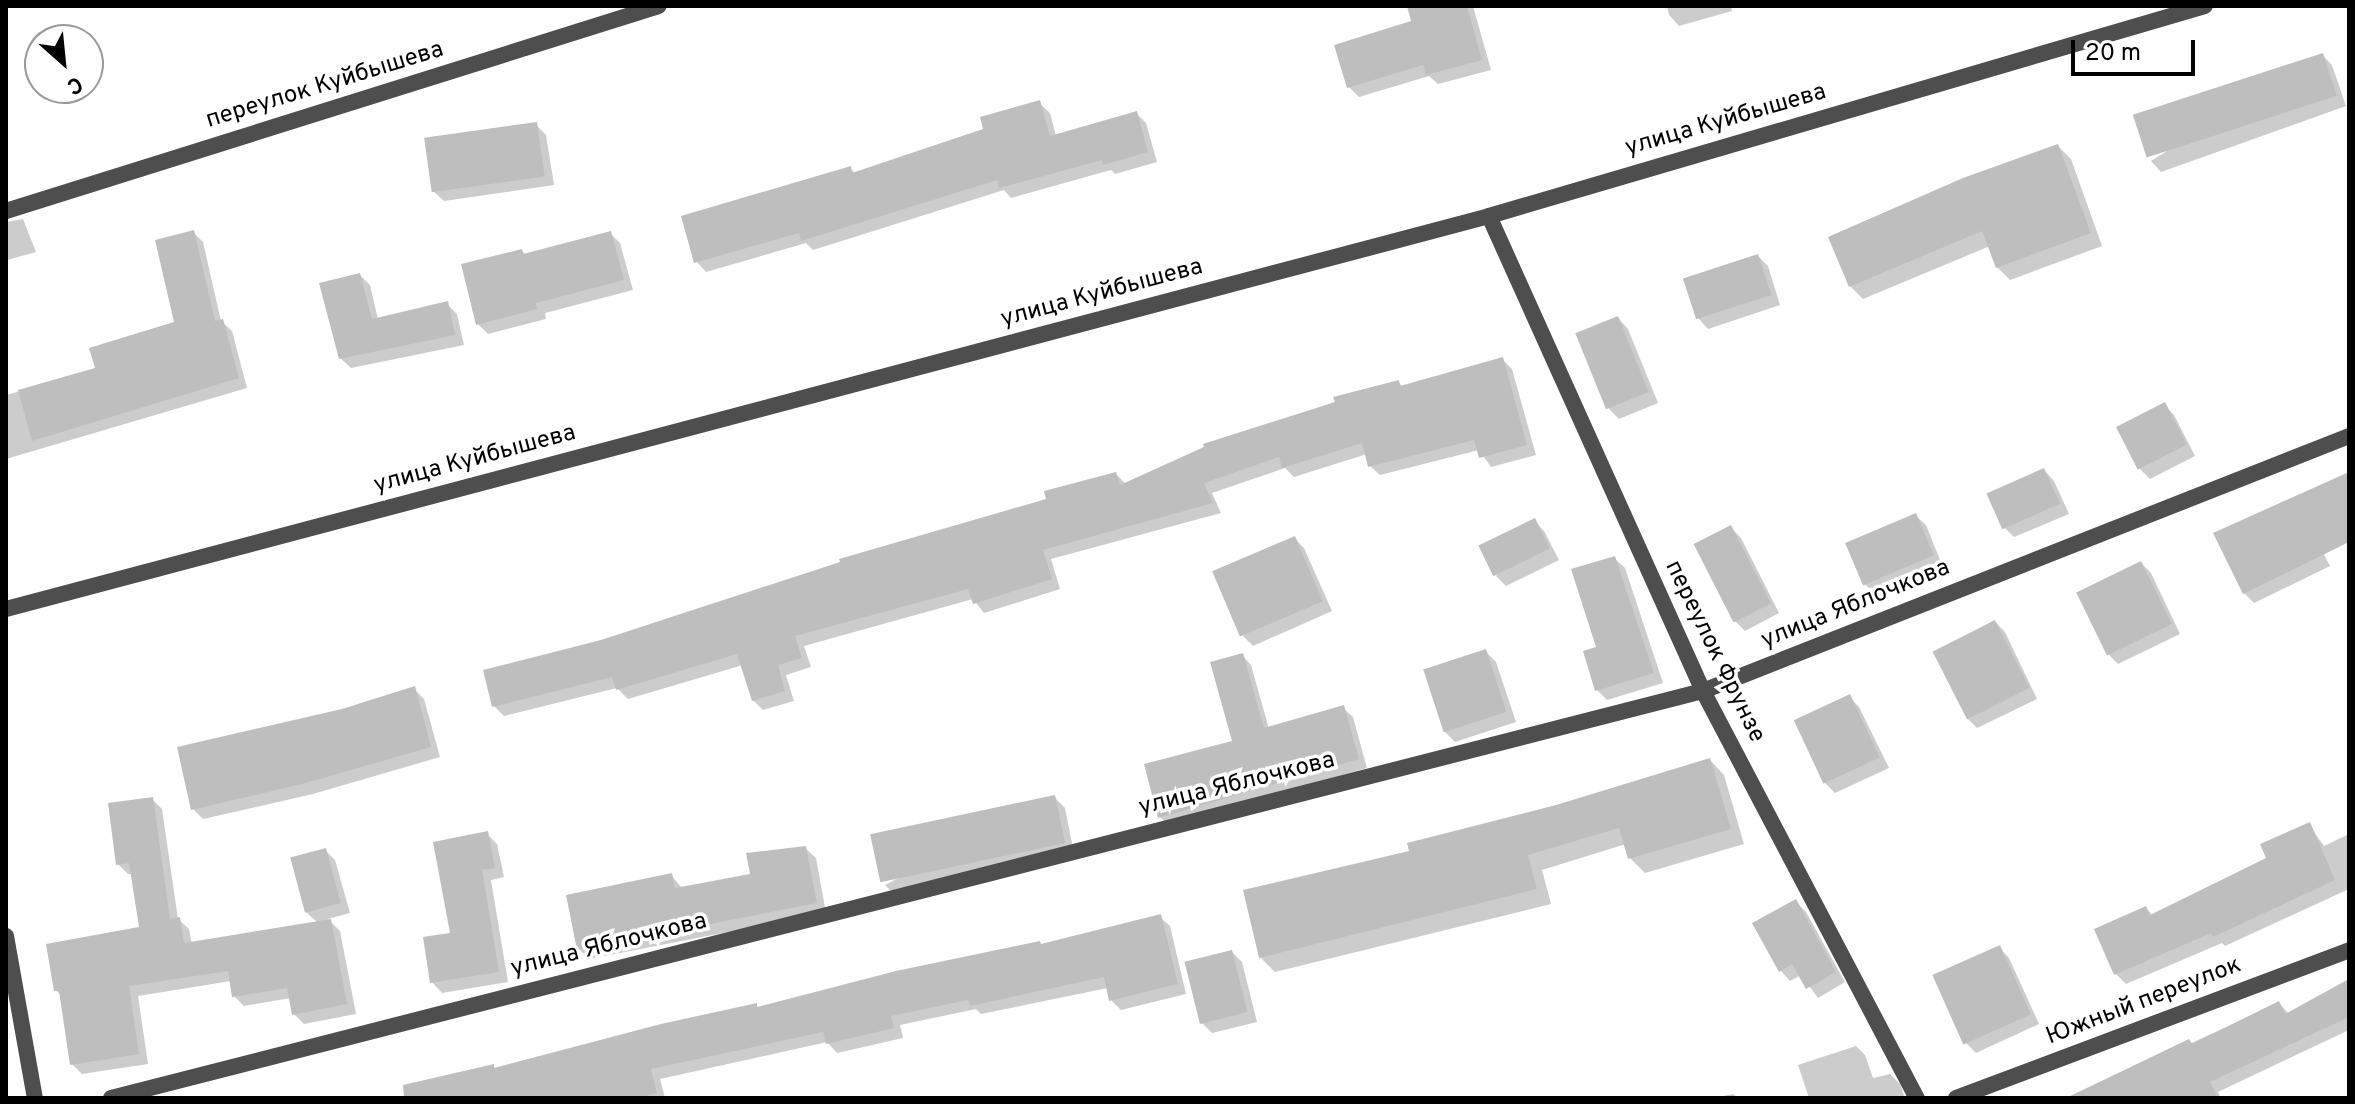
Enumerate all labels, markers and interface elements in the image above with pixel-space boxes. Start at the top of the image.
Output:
north arrow [24,24,104,104]
scale bar [2075,24,2199,74]
street label: переулок Куйбышева [203,36,447,136]
text: 20 m [2085,39,2141,69]
text: С [62,69,87,99]
street label: улица Куйбышева [1622,79,1830,163]
street label: улица Куйбышева [998,253,1206,335]
street label: улица Куйбышева [371,419,579,501]
street label: улица Яблочкова [1758,554,1954,656]
street label: переулок Фрунзе [1657,556,1771,748]
street label: улица Яблочкова [1136,747,1338,823]
street label: улица Яблочкова [508,908,710,984]
street label: Южный переулок [2042,952,2246,1052]

